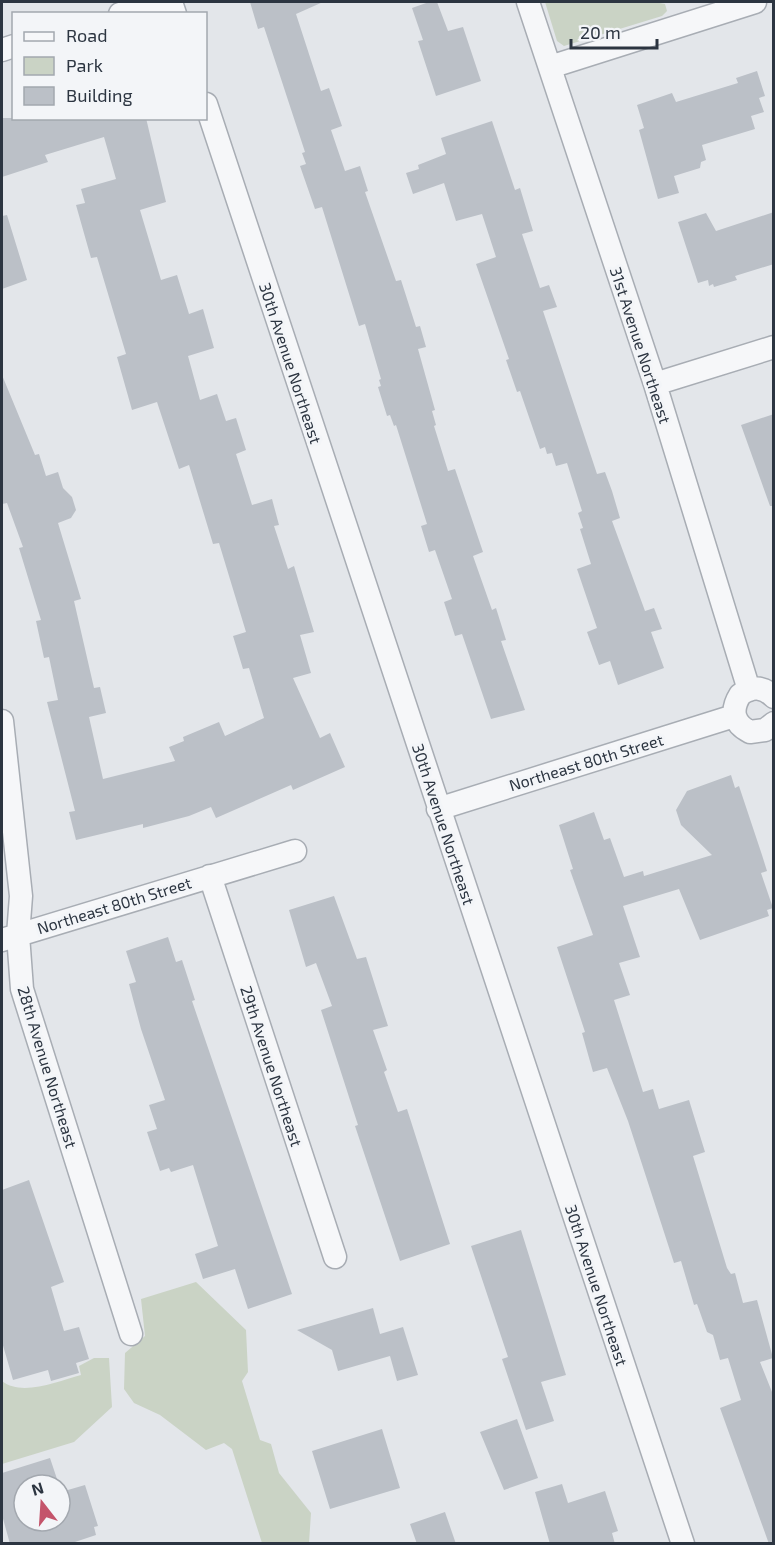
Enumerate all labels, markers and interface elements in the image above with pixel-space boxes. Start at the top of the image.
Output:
legend [12,12,207,120]
scale bar [571,12,656,50]
text: 20 m [580,21,621,43]
text: Road [66,24,107,46]
text: Park [66,54,103,76]
text: Building [66,84,133,106]
street label: 31st Avenue Northeast [607,264,675,426]
street label: 30th Avenue Northeast [256,280,326,446]
street label: Northeast 80th Street [507,730,665,794]
street label: 30th Avenue Northeast [409,741,479,907]
street label: Northeast 80th Street [35,873,193,937]
street label: 29th Avenue Northeast [237,983,307,1149]
street label: 28th Avenue Northeast [14,984,82,1150]
street label: 30th Avenue Northeast [562,1202,632,1368]
north arrow [12,1473,72,1533]
text: N [29,1477,46,1499]

